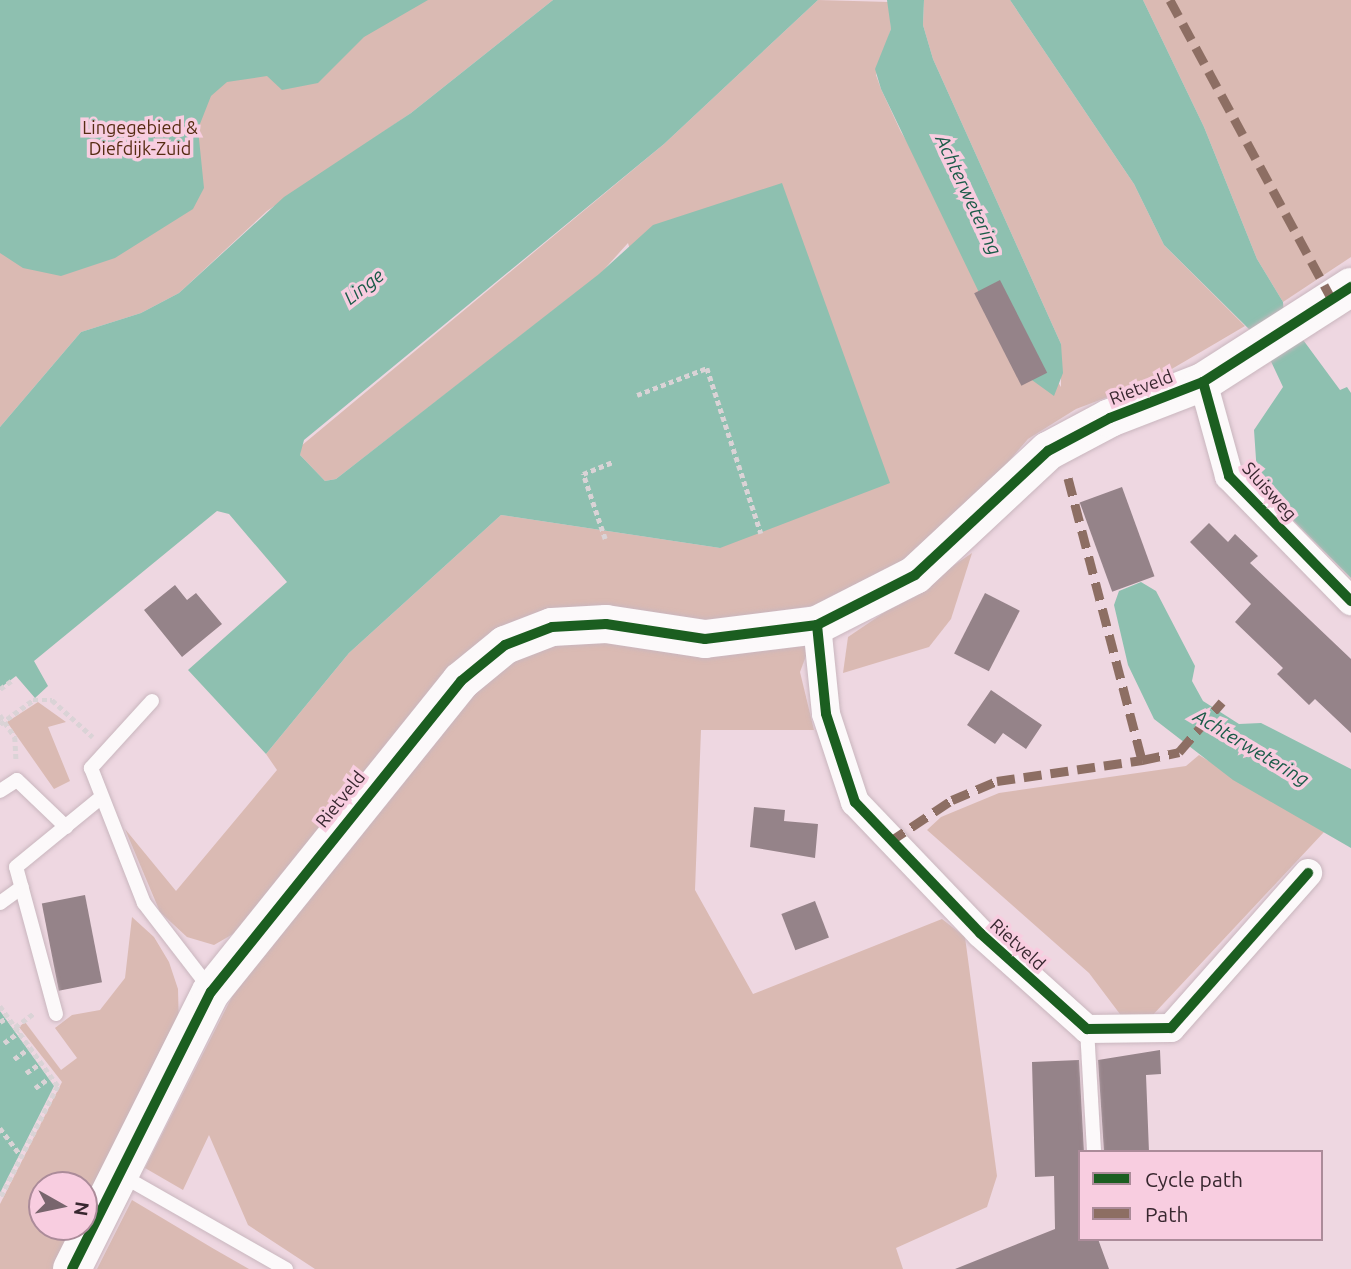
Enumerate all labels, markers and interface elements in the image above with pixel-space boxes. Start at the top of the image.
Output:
park label: Lingegebied & Diefdijk-Zuid [82,117,198,160]
water label: Achterwetering [930,131,1006,259]
water label: Linge [339,264,389,310]
street label: Rietveld [1106,365,1176,409]
street label: Sluisweg [1238,457,1302,525]
water label: Achterwetering [1189,705,1313,791]
street label: Rietveld [311,766,369,832]
street label: Rietveld [986,914,1050,974]
legend [1078,1150,1323,1241]
text: Cycle path [1145,1167,1243,1191]
north arrow [28,1171,98,1241]
text: N [70,1200,94,1218]
text: Path [1145,1202,1188,1226]

